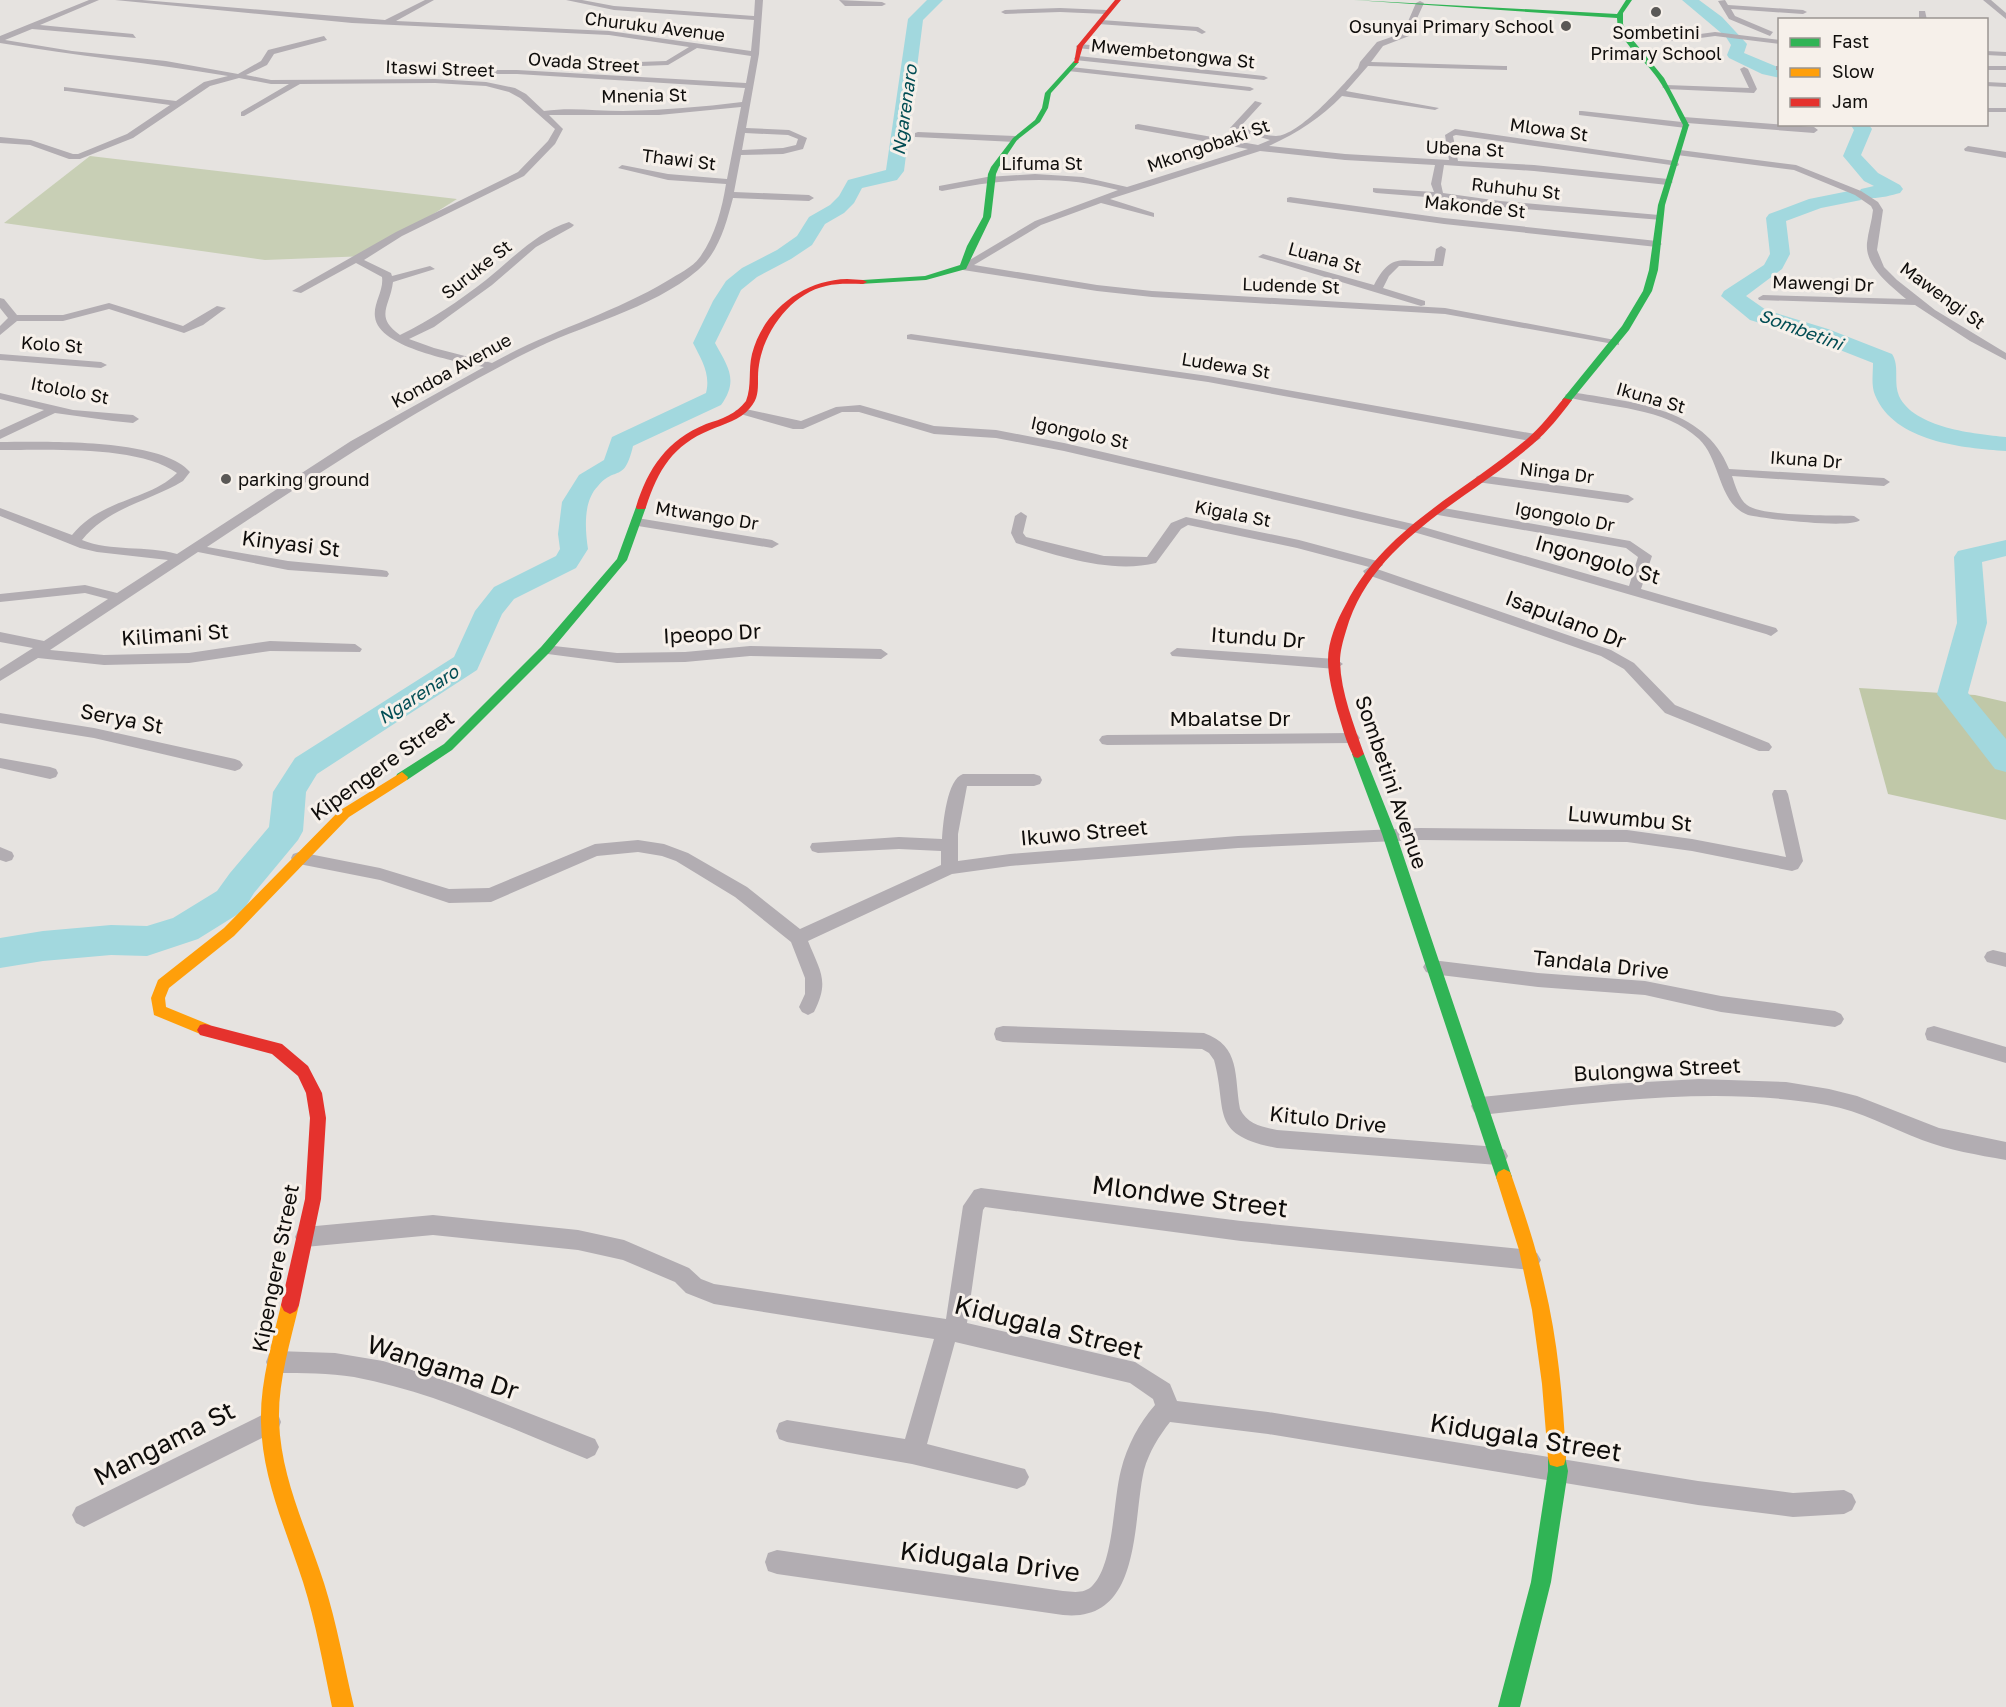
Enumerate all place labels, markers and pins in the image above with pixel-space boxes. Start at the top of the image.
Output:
marker: Sombetini Primary School [1649,5,1663,19]
place label: Osunyai Primary School [1349,15,1554,37]
marker: Osunyai Primary School [1559,19,1573,33]
place label: Sombetini Primary School [1590,21,1722,64]
place label: parking ground [238,468,370,490]
marker: parking ground [219,472,233,486]

